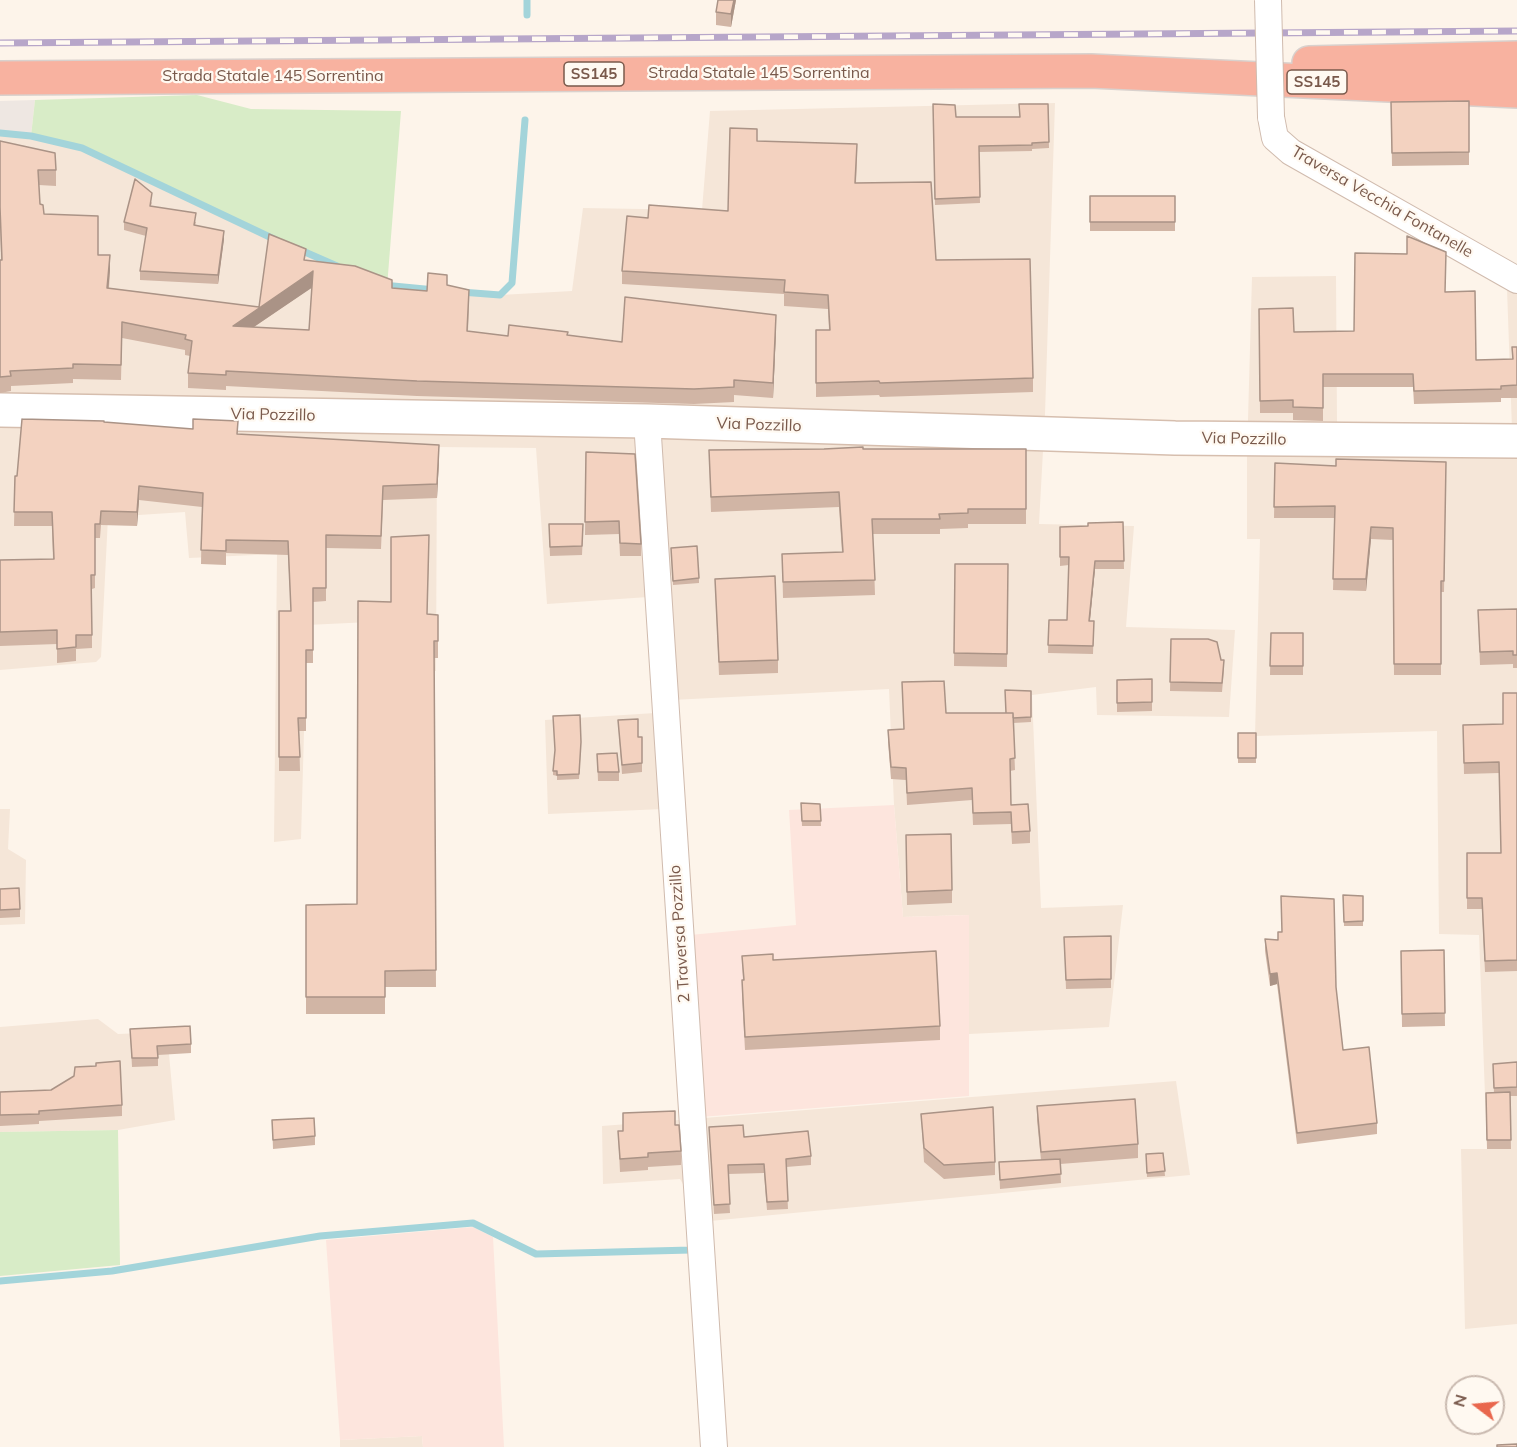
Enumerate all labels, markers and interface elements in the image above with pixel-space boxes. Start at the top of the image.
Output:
road number: SS145 [564,62,624,86]
street label: Strada Statale 145 Sorrentina [648,63,870,83]
street label: Strada Statale 145 Sorrentina [162,66,384,86]
road number: SS145 [1287,70,1347,94]
street label: Traversa Vecchia Fontanelle [1288,142,1476,262]
street label: Via Pozzillo [230,405,316,425]
street label: Via Pozzillo [716,414,802,436]
street label: Via Pozzillo [1201,429,1287,449]
street label: 2 Traversa Pozzillo [666,864,694,1004]
north arrow [1445,1375,1505,1435]
text: N [1448,1392,1471,1409]

